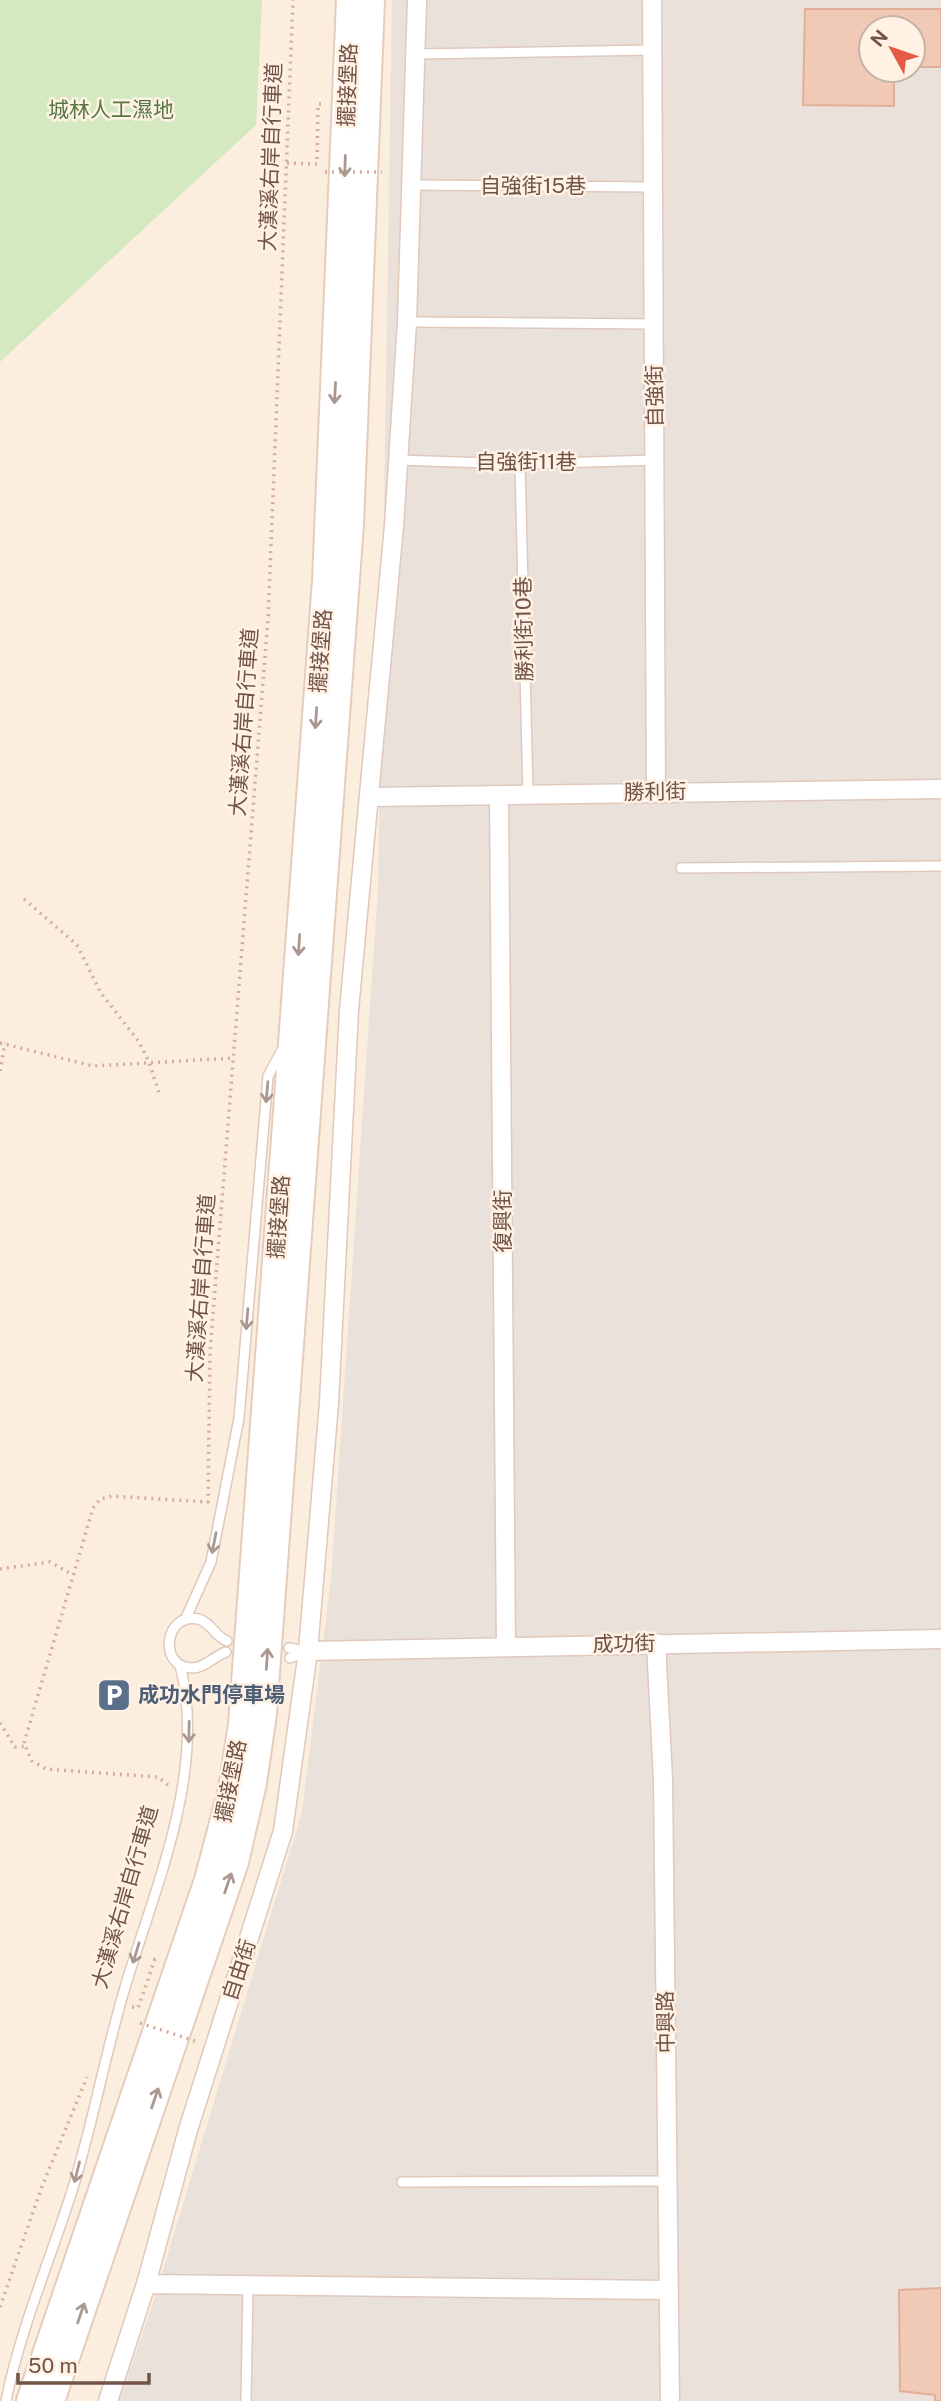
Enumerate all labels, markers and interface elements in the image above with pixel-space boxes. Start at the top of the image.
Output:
north arrow [857,14,927,84]
text: N [866,25,892,51]
street label: 擺接堡路 [334,43,361,127]
street label: 大漢溪右岸自行車道 [255,62,286,252]
park label: 城林人工濕地 [48,97,174,122]
one-way arrow [338,154,351,177]
street label: 自強街15巷 [480,173,586,198]
street label: 自強街 [641,364,668,428]
one-way arrow [328,382,341,405]
street label: 自強街11巷 [475,449,577,474]
street label: 勝利街10巷 [510,576,537,682]
street label: 擺接堡路 [305,608,336,694]
street label: 大漢溪右岸自行車道 [224,627,263,817]
one-way arrow [309,707,322,729]
street label: 勝利街 [623,778,687,805]
one-way arrow [292,933,305,956]
one-way arrow [260,1080,273,1103]
street label: 擺接堡路 [263,1174,294,1260]
street label: 復興街 [490,1190,515,1253]
street label: 大漢溪右岸自行車道 [181,1193,220,1383]
one-way arrow [240,1307,253,1329]
one-way arrow [207,1531,221,1554]
street label: 成功街 [592,1630,656,1657]
one-way arrow [261,1648,274,1671]
parking icon: 成功水門停車場 [95,1676,133,1714]
place label: 成功水門停車場 [138,1682,285,1707]
one-way arrow [182,1720,196,1743]
street label: 擺接堡路 [210,1737,251,1825]
street label: 大漢溪右岸自行車道 [86,1803,163,1991]
one-way arrow [223,1872,235,1894]
street label: 自由街 [217,1936,260,2004]
one-way arrow [128,1941,141,1963]
street label: 中興路 [652,1990,679,2054]
one-way arrow [150,2088,162,2110]
one-way arrow [70,2160,83,2183]
one-way arrow [76,2303,88,2325]
scale bar [18,2342,149,2386]
text: 50 m [28,2353,78,2378]

